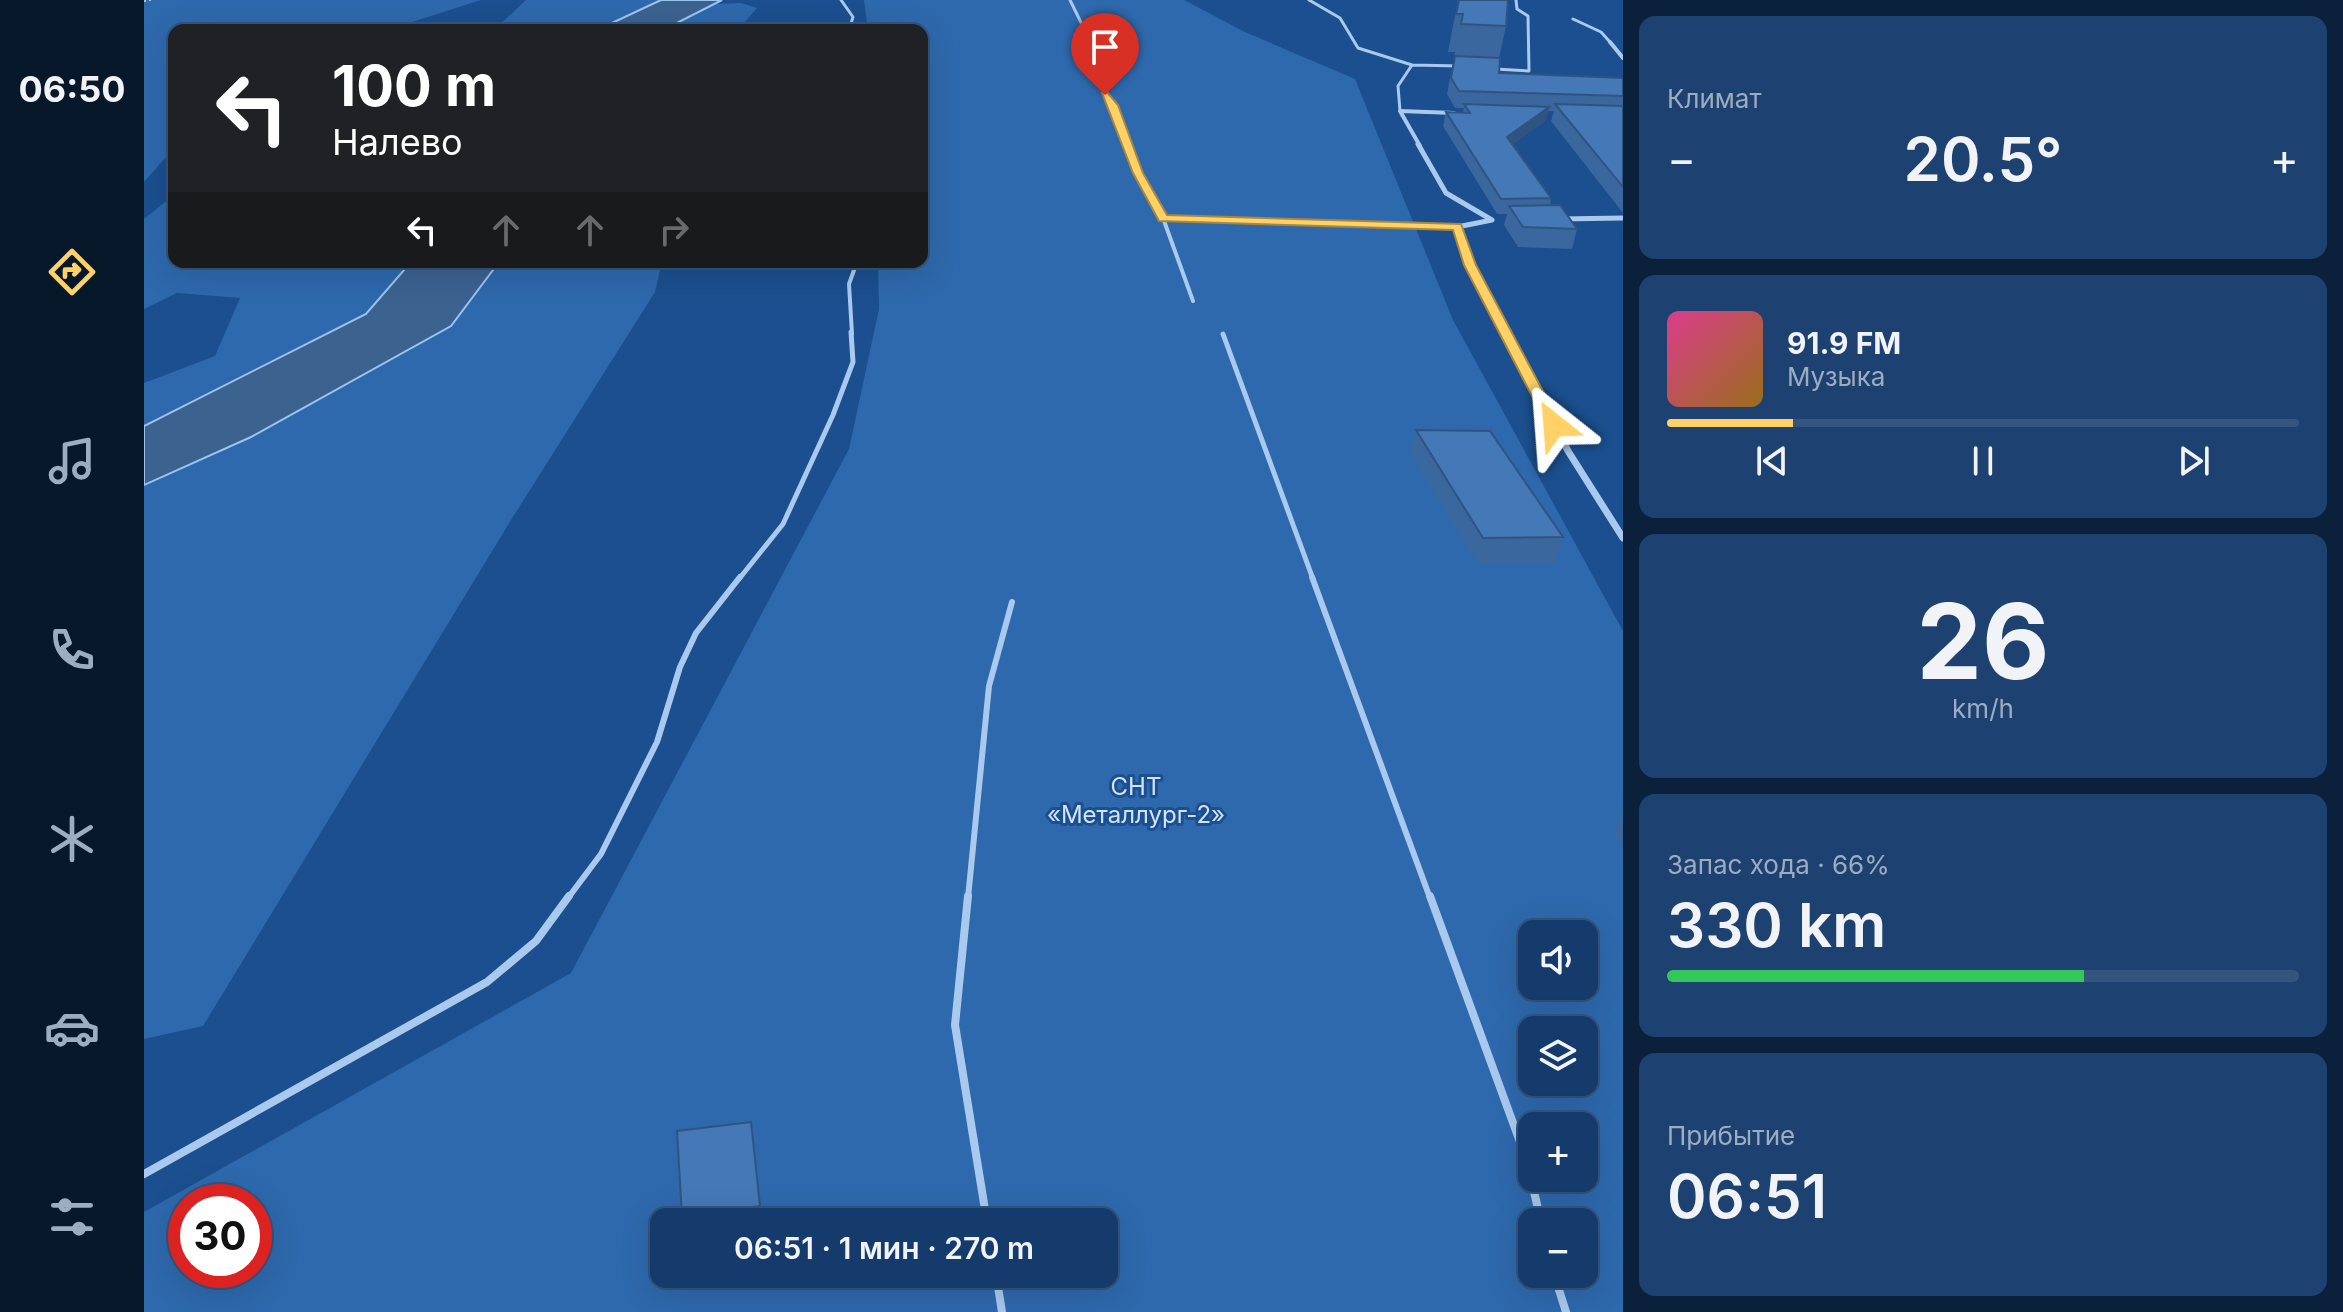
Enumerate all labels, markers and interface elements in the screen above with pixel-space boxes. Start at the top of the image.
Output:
pin [1071,13,1139,95]
icon: arrive [1083,25,1127,69]
text: 100 m [332,52,496,120]
icon: left [200,56,304,160]
text: 06:50 [19,67,125,111]
text: Климат [1667,83,1762,114]
text: Налево [332,120,463,164]
text: 20.5° [1904,123,2062,195]
text: − [1667,132,1696,186]
text: + [2270,132,2299,186]
icon: left [400,208,444,252]
icon: ahead [484,208,528,252]
icon: ahead [568,208,612,252]
icon: right [652,208,696,252]
icon: directions [44,244,100,300]
text: 91.9 FM [1787,325,1901,361]
text: Музыка [1787,361,1885,392]
position arrow [1512,383,1596,467]
icon: music [44,433,100,489]
icon: previous [1750,439,1794,483]
icon: pause [1961,439,2005,483]
icon: next [2172,439,2216,483]
text: 26 [1916,578,2050,704]
icon: phone [44,622,100,678]
text: km/h [1952,693,2014,724]
park label: СНТ «Металлург-2» [1047,772,1225,829]
icon: climate [44,811,100,867]
text: Запас хода · 66% [1667,849,1890,880]
text: 330 km [1667,889,1886,961]
map controls [1518,920,1598,1288]
button: sound [1518,920,1598,1000]
icon: car [44,1000,100,1056]
button: layers [1518,1016,1598,1096]
button: + [1518,1112,1598,1192]
text: Прибытие [1667,1120,1795,1151]
text: 06:51 [1667,1160,1827,1232]
speed limit sign: 30 [168,1184,272,1288]
icon: filters [44,1189,100,1245]
button: − [1518,1208,1598,1288]
text: 06:51 · 1 мин · 270 m [734,1230,1034,1266]

